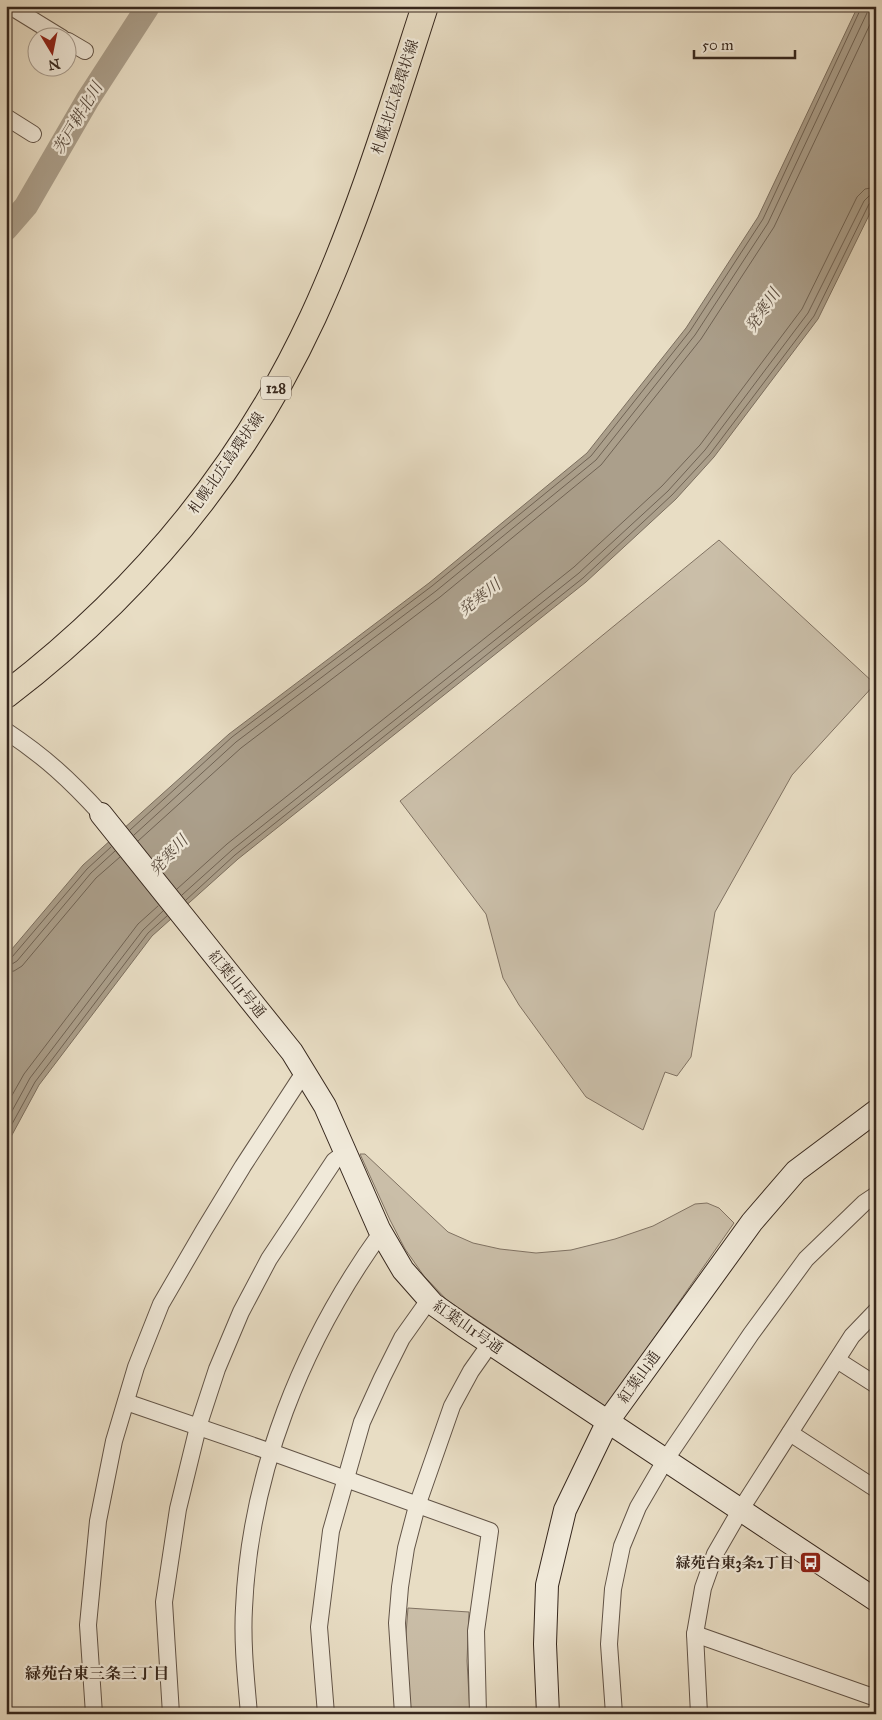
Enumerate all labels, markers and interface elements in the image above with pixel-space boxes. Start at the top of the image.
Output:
north arrow [28,28,78,78]
scale bar [694,28,796,60]
text: 50 m [702,36,734,54]
street label: 札幌北広島環状線 [368,37,422,157]
text: N [47,55,61,74]
water label: 茨戸耕北川 [49,77,107,157]
water label: 発寒川 [741,283,785,335]
road number: 128 [261,376,291,399]
street label: 札幌北広島環状線 [184,409,268,517]
water label: 発寒川 [455,574,506,620]
water label: 発寒川 [145,830,193,879]
street label: 紅葉山1号通 [205,947,269,1021]
street label: 紅葉山1号通 [430,1296,506,1358]
street label: 紅葉山通 [614,1347,664,1407]
bus stop icon: 緑苑台東3条2丁目 [798,1551,822,1575]
place label: 緑苑台東3条2丁目 [676,1554,794,1573]
district label: 緑苑台東三条三丁目 [25,1664,169,1683]

